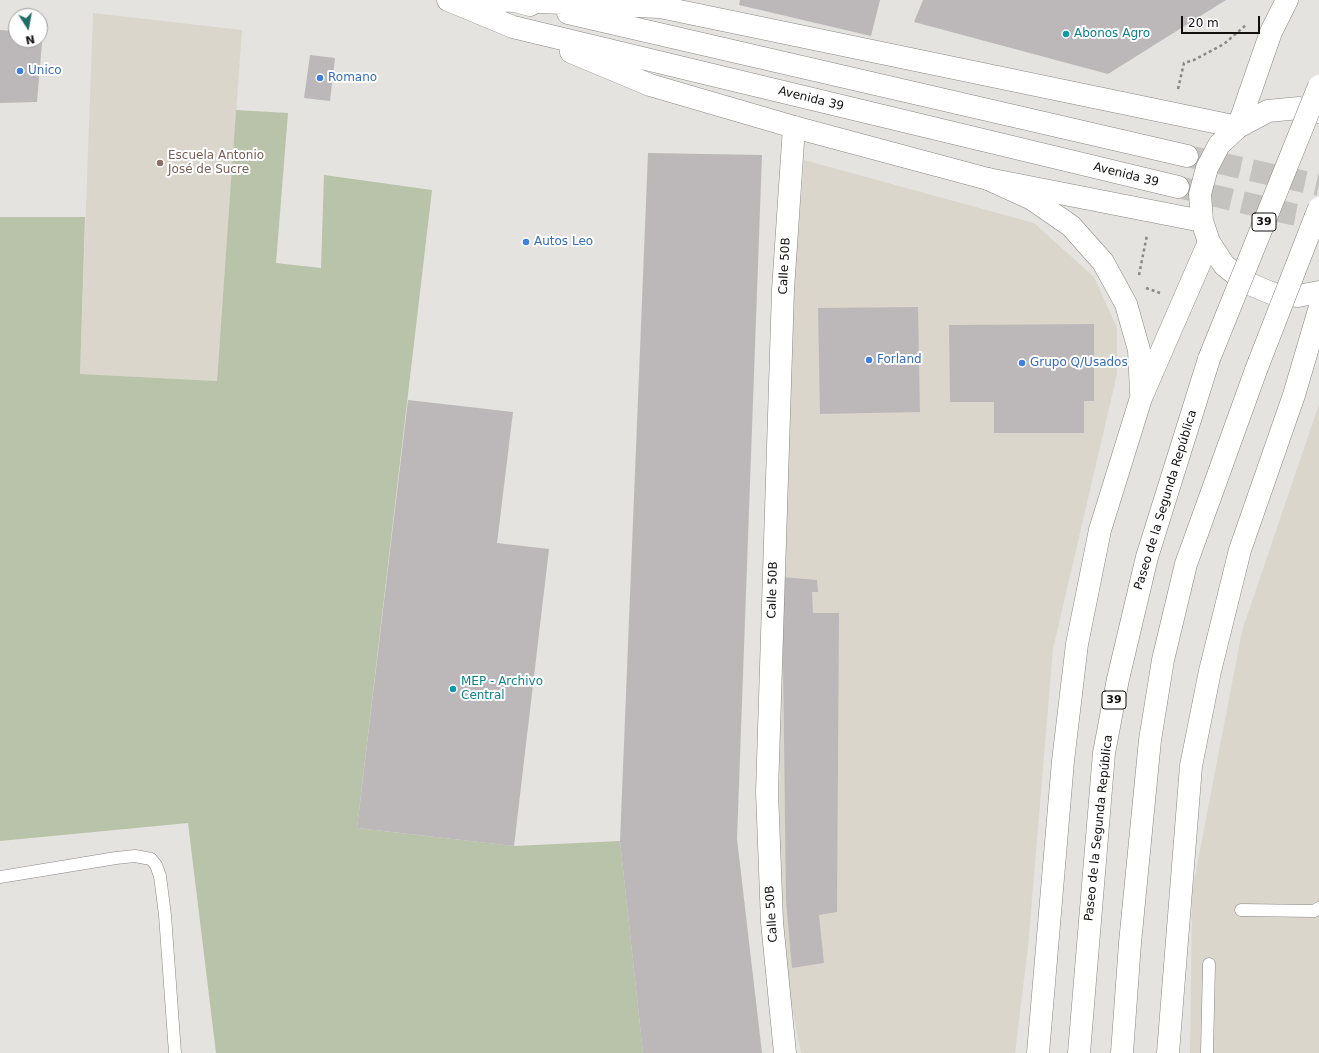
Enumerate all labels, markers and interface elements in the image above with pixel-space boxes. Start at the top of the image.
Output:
north arrow [8,8,48,48]
scale bar [1183,8,1262,34]
text: 20 m [1188,16,1219,30]
place label: Abonos Agro [1074,27,1150,41]
marker: Abonos Agro [1061,29,1071,39]
text: N [24,32,36,47]
place label: Unico [28,64,62,78]
marker: Unico [15,66,25,76]
place label: Romano [328,71,377,85]
marker: Romano [315,73,325,83]
street label: Avenida 39 [777,84,845,114]
place label: Escuela Antonio José de Sucre [168,149,264,177]
marker: Escuela Antonio José de Sucre [155,158,165,168]
street label: Avenida 39 [1092,160,1160,190]
road number: 39 [1252,213,1276,231]
place label: Autos Leo [534,235,593,249]
marker: Autos Leo [521,237,531,247]
street label: Calle 50B [776,237,794,295]
place label: Forland [877,353,922,367]
marker: Forland [864,355,874,365]
place label: Grupo Q/Usados [1030,356,1128,370]
marker: Grupo Q/Usados [1017,358,1027,368]
street label: Paseo de la Segunda República [1132,408,1200,592]
street label: Calle 50B [765,561,781,619]
place label: MEP - Archivo Central [461,675,543,703]
marker: MEP - Archivo Central [448,684,458,694]
road number: 39 [1102,691,1126,709]
street label: Paseo de la Segunda República [1082,734,1116,922]
street label: Calle 50B [763,885,781,943]

